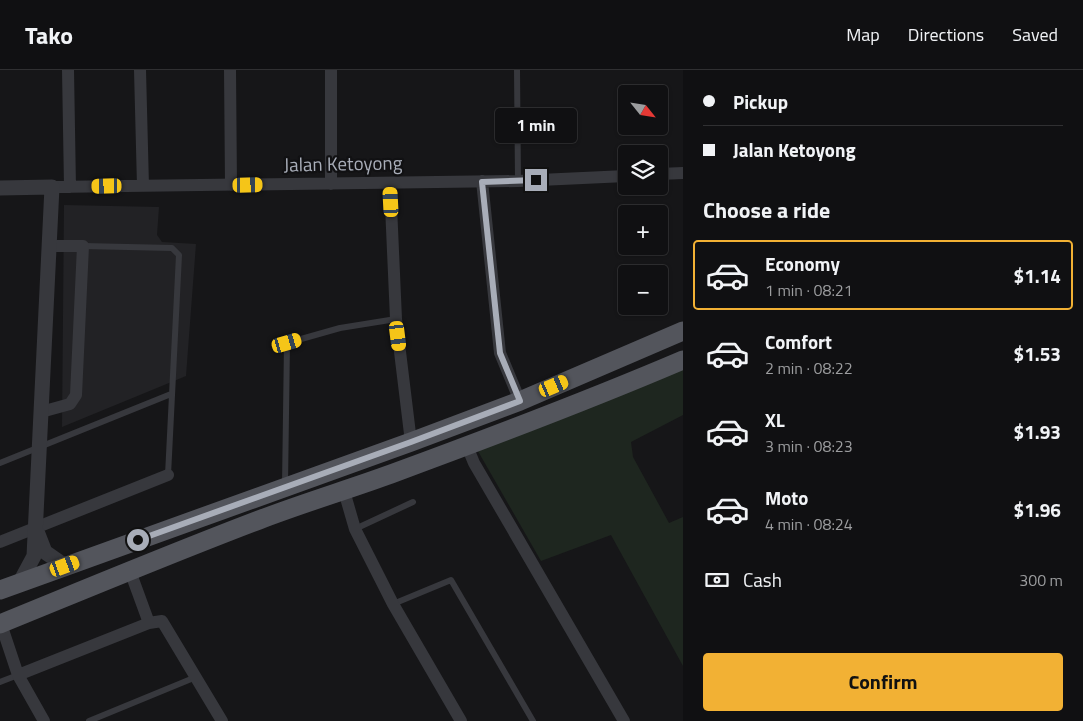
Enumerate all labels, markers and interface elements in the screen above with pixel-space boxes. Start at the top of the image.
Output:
text: Tako [25,17,73,53]
text: Map [846,21,880,48]
text: Directions [908,21,984,48]
text: Saved [1012,21,1058,48]
north arrow [618,85,668,135]
map controls [618,85,668,315]
text: Pickup [733,87,788,116]
callout: 1 min [495,108,577,142]
text: 1 min [517,113,555,137]
text: Jalan Ketoyong [733,135,856,164]
button: layers [618,145,668,195]
street label: Jalan Ketoyong [283,147,403,179]
route end [525,169,547,191]
car [232,177,263,193]
car [91,178,122,194]
car [382,187,399,217]
text: Choose a ride [703,193,830,227]
button: + [618,205,668,255]
text: Economy [765,249,840,278]
icon: car [705,253,750,298]
text: $1.14 [1014,261,1061,290]
button: − [618,265,668,315]
text: 1 min · 08:21 [765,278,853,302]
car [388,320,407,352]
text: Comfort [765,327,832,356]
icon: car [705,331,750,376]
car [270,332,303,354]
text: $1.53 [1014,339,1061,368]
text: 2 min · 08:22 [765,356,853,380]
car [537,373,570,399]
text: XL [765,405,785,434]
icon: car [705,409,750,454]
text: $1.93 [1014,417,1061,446]
text: 3 min · 08:23 [765,434,853,458]
text: Moto [765,483,808,512]
icon: car [705,487,750,532]
text: $1.96 [1014,495,1061,524]
text: 4 min · 08:24 [765,512,853,536]
route start [127,529,149,551]
car [48,554,81,578]
text: Cash [743,565,782,594]
icon: cash [703,566,731,594]
text: 300 m [1019,568,1063,592]
button: Confirm [703,653,1063,711]

